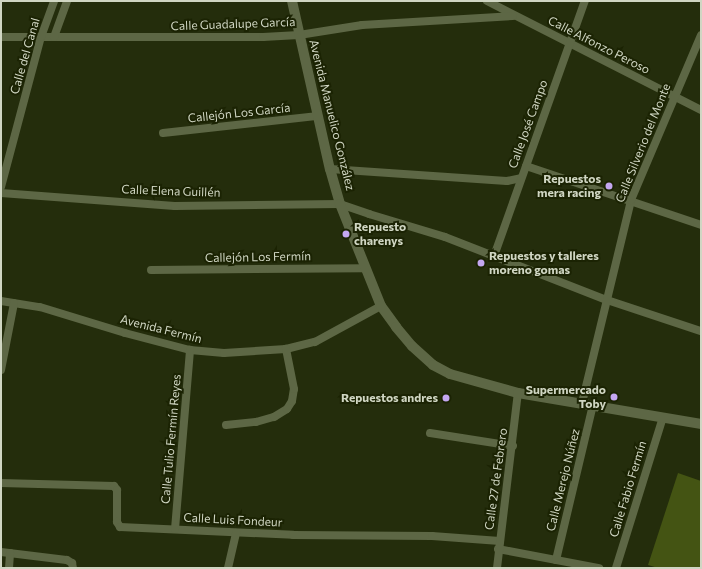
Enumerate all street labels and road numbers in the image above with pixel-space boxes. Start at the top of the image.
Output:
street label: Calle Alfonzo Peroso [546,13,652,77]
street label: Calle Guadalupe García [170,15,296,33]
street label: Calle del Canal [7,16,43,96]
street label: Avenida Manuelico González [306,38,358,192]
street label: Calle José Campo [505,78,551,170]
street label: Calle Silverio del Monte [612,81,674,205]
street label: Callejón Los García [187,100,291,126]
street label: Calle Elena Guillén [121,182,221,200]
street label: Callejón Los Fermín [205,249,311,265]
street label: Avenida Fermín [119,312,203,346]
street label: Calle Tulio Fermín Reyes [158,373,184,505]
street label: Calle 27 de Febrero [482,427,510,531]
street label: Calle Merejo Núñez [543,427,583,533]
street label: Calle Fabio Fermín [607,439,649,539]
street label: Calle Luis Fondeur [183,510,283,530]

